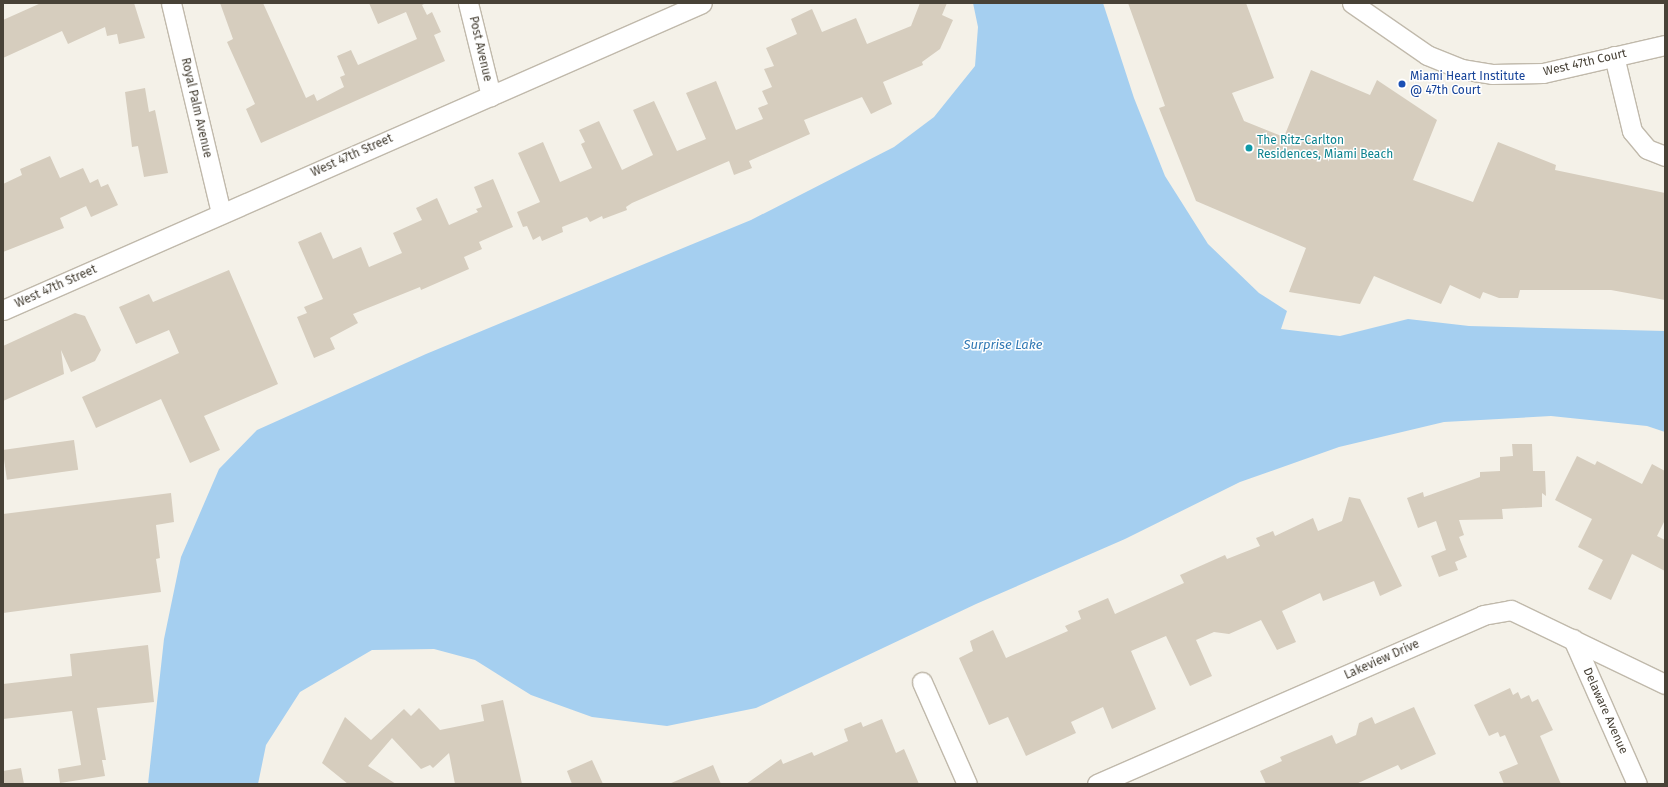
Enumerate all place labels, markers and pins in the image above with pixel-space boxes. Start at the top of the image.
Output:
place label: Miami Heart Institute @ 47th Court [1410,70,1525,98]
marker: Miami Heart Institute @ 47th Court [1397,79,1407,89]
place label: The Ritz-Carlton Residences, Miami Beach [1257,134,1393,162]
marker: The Ritz-Carlton Residences, Miami Beach [1244,143,1254,153]

